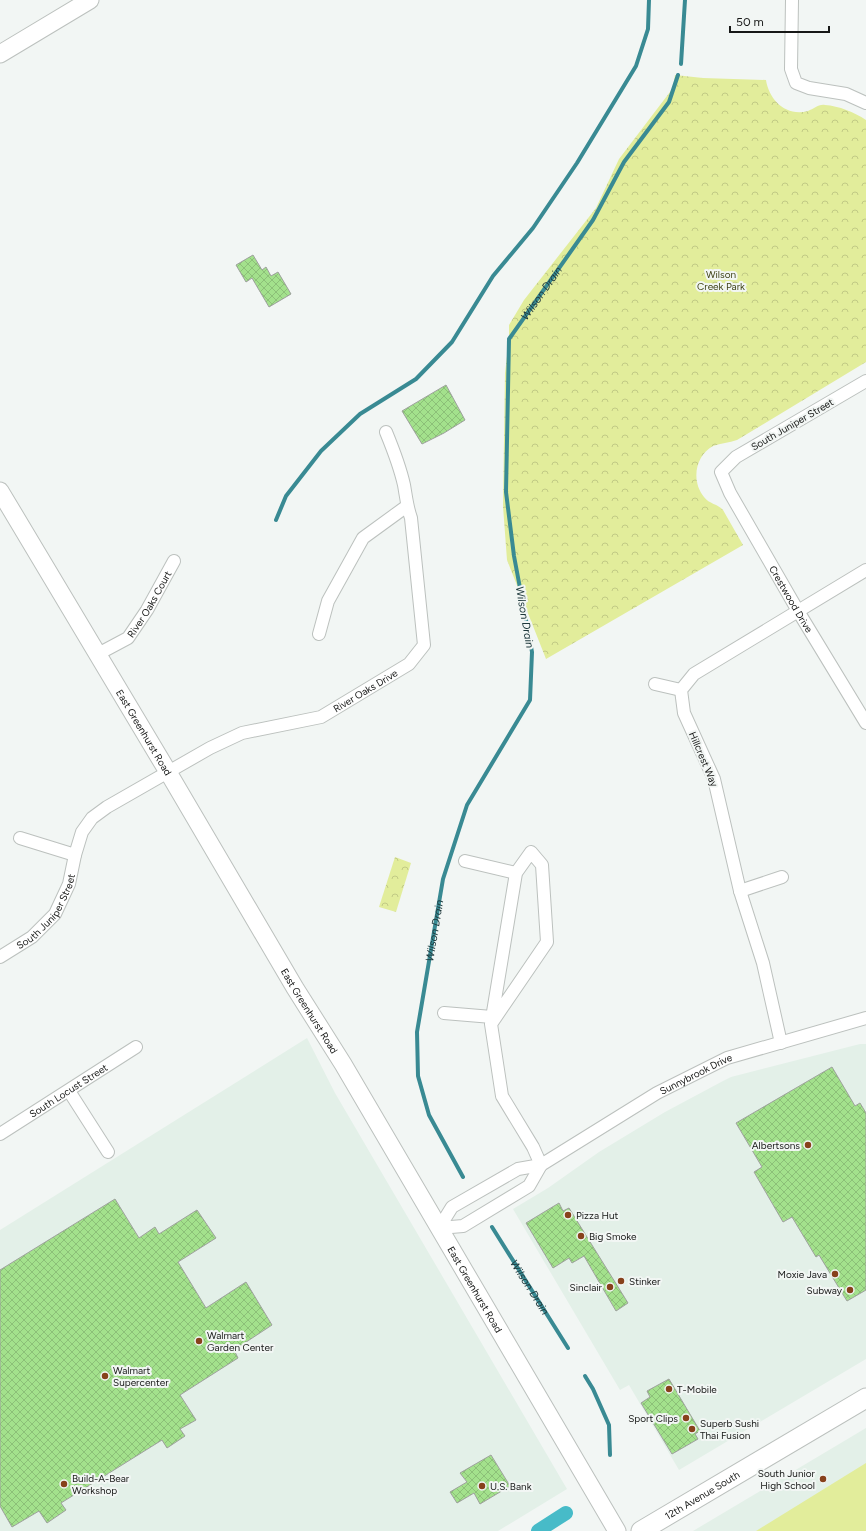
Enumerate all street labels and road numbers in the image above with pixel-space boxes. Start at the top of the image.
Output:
street label: South Juniper Street [749,395,836,453]
street label: Crestwood Drive [766,563,816,635]
street label: River Oaks Court [124,568,174,640]
street label: River Oaks Drive [331,666,401,715]
street label: East Greenhurst Road [113,687,175,778]
street label: Hillcrest Way [686,730,721,790]
street label: South Juniper Street [14,872,78,952]
street label: East Greenhurst Road [278,966,341,1056]
street label: Sunnybrook Drive [657,1051,734,1098]
street label: South Locust Street [27,1061,110,1121]
street label: East Greenhurst Road [444,1244,505,1335]
street label: 12th Avenue South [663,1468,743,1522]

